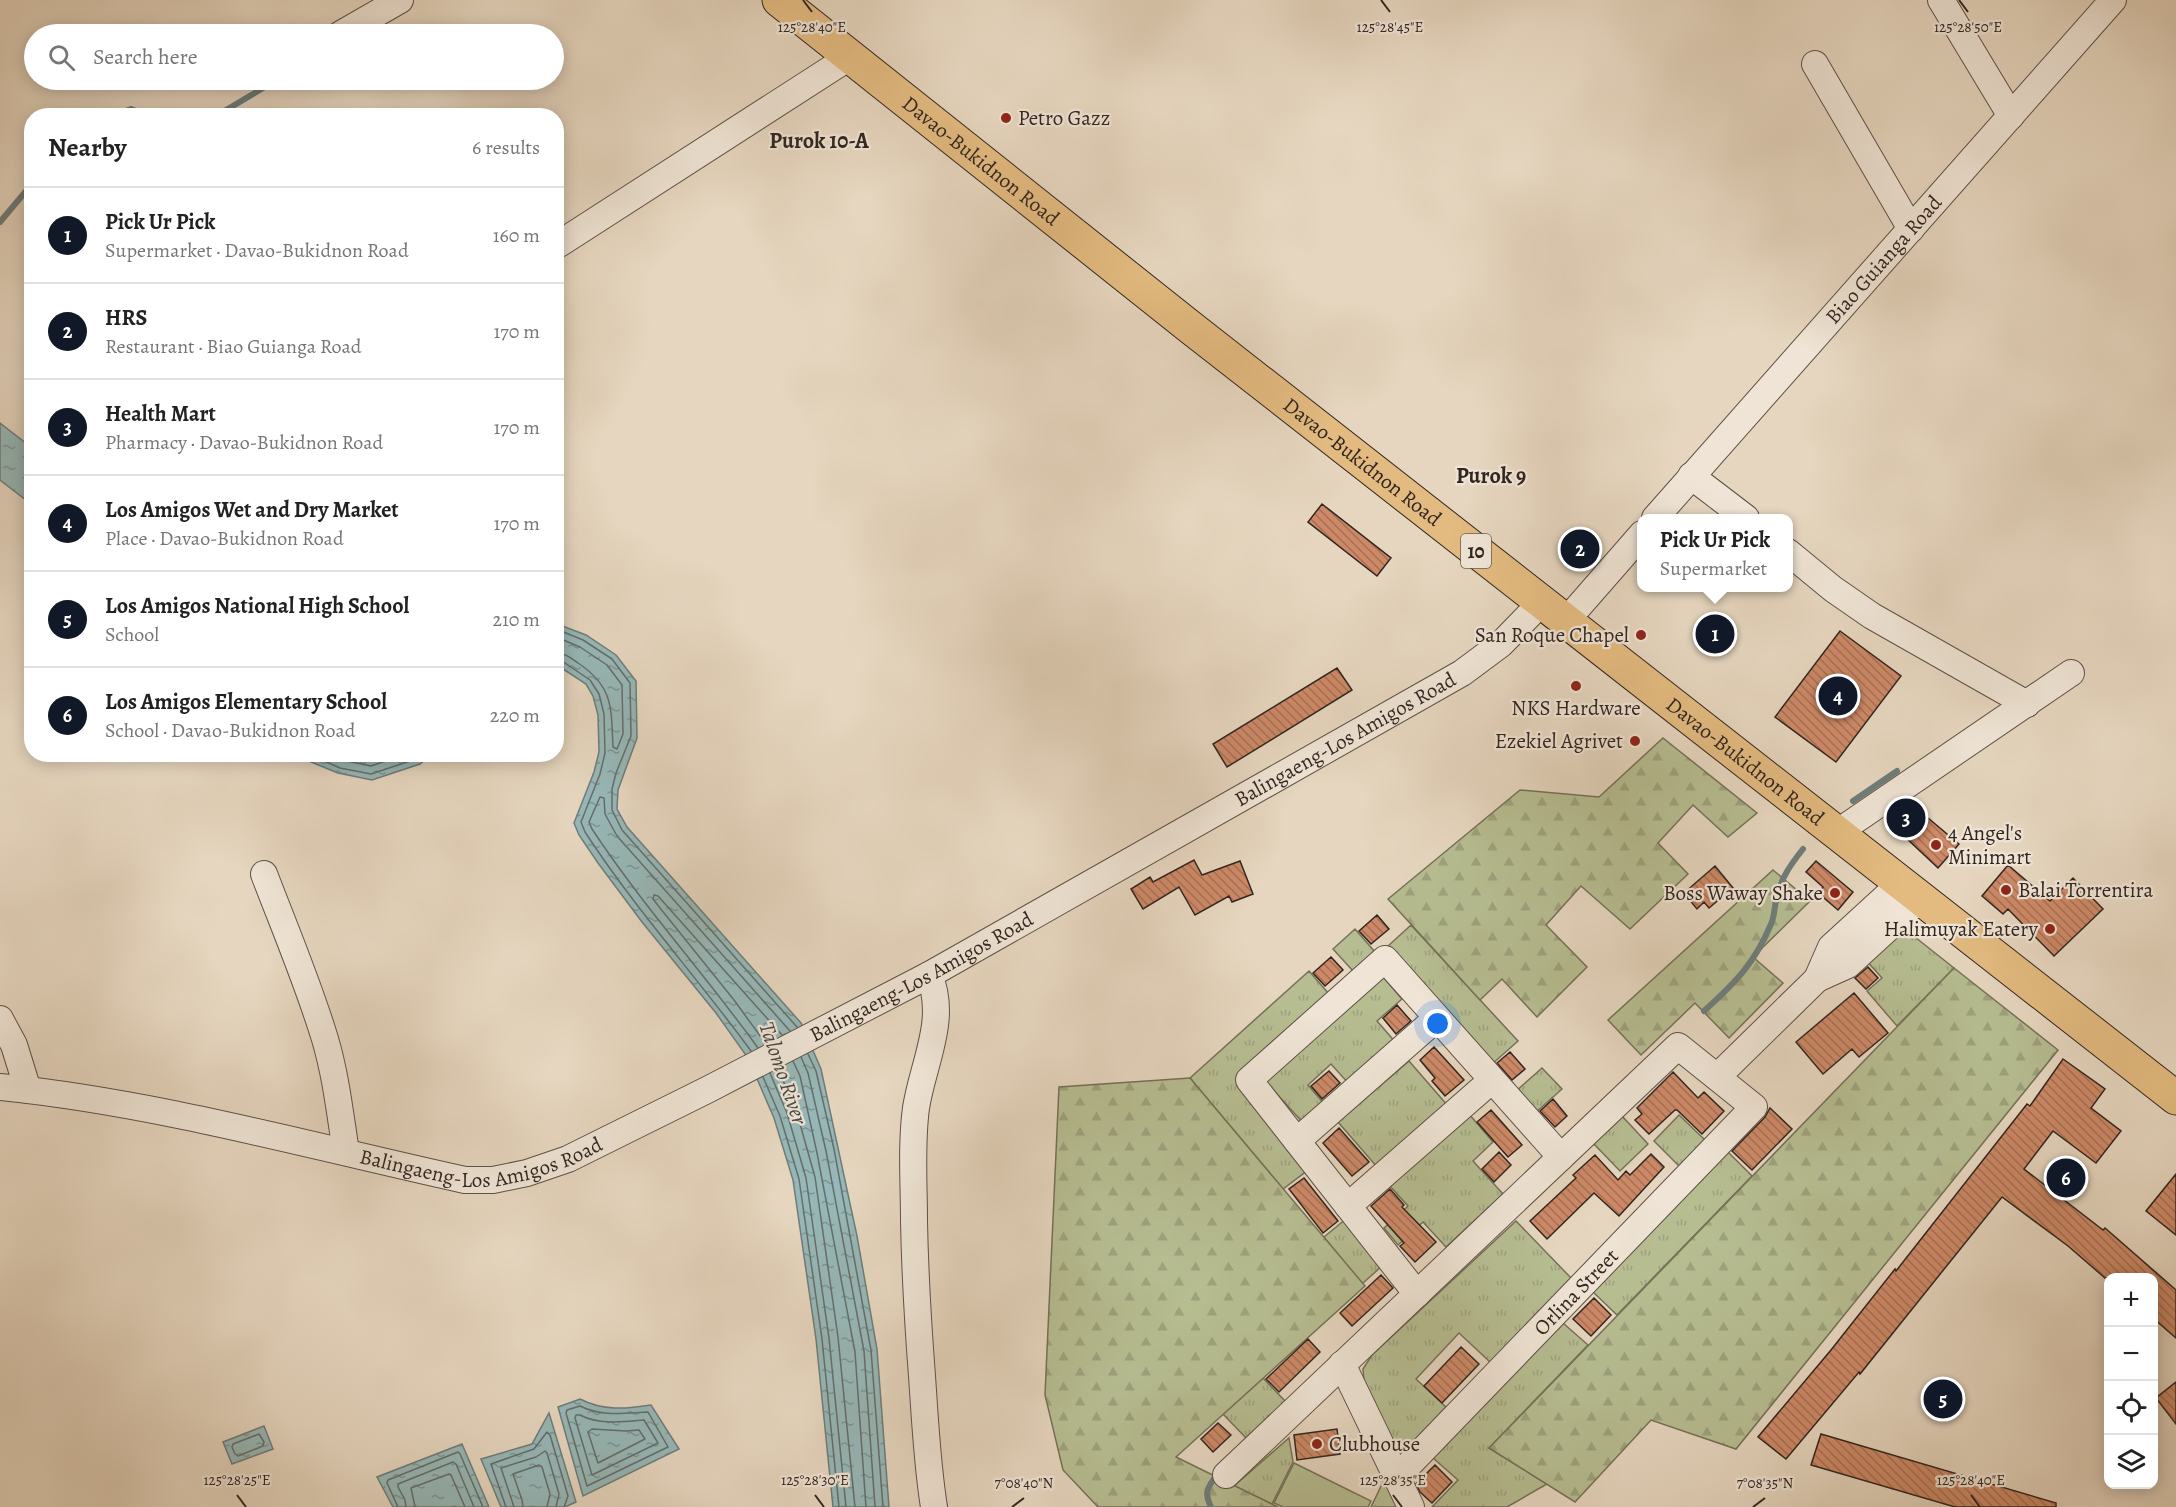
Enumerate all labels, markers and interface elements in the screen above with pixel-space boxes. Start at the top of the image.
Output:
text: 125°28'40"E [778,17,846,37]
text: 125°28'45"E [1357,17,1423,37]
text: 125°28'50"E [1934,17,2002,37]
search box [24,24,564,90]
icon: search [45,41,78,74]
text: Search here [93,42,198,72]
street label: Davao-Bukidnon Road [896,89,1066,232]
place label: Petro Gazz [1018,104,1110,132]
marker: Petro Gazz [999,111,1013,125]
district label: Purok 10-A [769,126,869,156]
text: Nearby [48,130,127,165]
text: 6 results [472,134,540,161]
street label: Biao Guianga Road [1819,189,1948,330]
text: Pick Ur Pick [105,207,215,237]
text: 1 [64,222,71,249]
text: 160 m [493,222,540,249]
text: Supermarket · Davao-Bukidnon Road [105,237,409,264]
text: HRS [105,303,147,333]
text: 2 [63,318,72,345]
text: 170 m [494,318,540,345]
text: Restaurant · Biao Guianga Road [105,333,362,360]
street label: Davao-Bukidnon Road [1277,391,1448,533]
text: Health Mart [105,399,216,429]
text: 3 [63,414,72,441]
text: 170 m [494,414,540,441]
text: Pharmacy · Davao-Bukidnon Road [105,429,383,456]
district label: Purok 9 [1456,461,1526,491]
text: Los Amigos Wet and Dry Market [105,495,399,525]
text: 4 [63,510,72,537]
text: 170 m [494,510,540,537]
popup [1637,514,1793,592]
text: Place · Davao-Bukidnon Road [105,525,344,552]
text: Pick Ur Pick [1660,525,1770,555]
pin: 2 [1560,526,1600,572]
road number: 10 [1461,534,1491,568]
text: Supermarket [1660,555,1767,582]
text: Los Amigos National High School [105,591,409,621]
text: 5 [63,606,72,633]
text: 210 m [492,606,540,633]
pin: 1 [1696,612,1734,656]
text: School [105,621,159,648]
place label: San Roque Chapel [1475,621,1629,649]
marker: San Roque Chapel [1634,628,1648,642]
street label: Balingaeng-Los Amigos Road [1229,665,1461,813]
pin: 4 [1818,674,1858,718]
marker: NKS Hardware [1569,679,1583,693]
text: Los Amigos Elementary School [105,687,387,717]
street label: Davao-Bukidnon Road [1660,690,1831,832]
place label: NKS Hardware [1511,694,1641,722]
text: 6 [63,702,72,729]
text: 220 m [490,702,540,729]
text: School · Davao-Bukidnon Road [105,717,355,744]
place label: Ezekiel Agrivet [1495,727,1623,755]
marker: Ezekiel Agrivet [1628,734,1642,748]
pin: 3 [1886,796,1926,840]
place label: 4 Angel's Minimart [1948,819,2031,871]
marker: 4 Angel's Minimart [1929,838,1943,852]
place label: Balai Torrentira [2018,876,2153,904]
place label: Boss Waway Shake [1663,879,1823,907]
marker: Balai Torrentira [1999,883,2013,897]
marker: Boss Waway Shake [1828,886,1842,900]
street label: Balingaeng-Los Amigos Road [805,905,1039,1049]
place label: Halimuyak Eatery [1884,915,2039,943]
marker: Halimuyak Eatery [2043,922,2057,936]
your location [1423,1009,1452,1038]
water label: Talomo River [751,1018,815,1130]
street label: Balingaeng-Los Amigos Road [357,1130,608,1194]
pin: 6 [2046,1156,2086,1200]
street label: Orlina Street [1527,1242,1625,1342]
map controls [2104,1273,2158,1489]
button: + [2104,1273,2158,1327]
button: − [2104,1327,2158,1381]
pin: 5 [1924,1376,1962,1422]
button: locate [2104,1381,2158,1435]
place label: Clubhouse [1329,1430,1420,1458]
button: layers [2104,1435,2158,1489]
marker: Clubhouse [1310,1437,1324,1451]
text: 125°28'25"E [203,1470,271,1490]
text: 125°28'30"E [781,1470,849,1490]
text: 125°28'35"E [1360,1470,1426,1490]
text: 125°28'40"E [1937,1470,2005,1490]
text: 7°08'40"N [995,1473,1054,1493]
text: 7°08'35"N [1737,1473,1794,1493]

